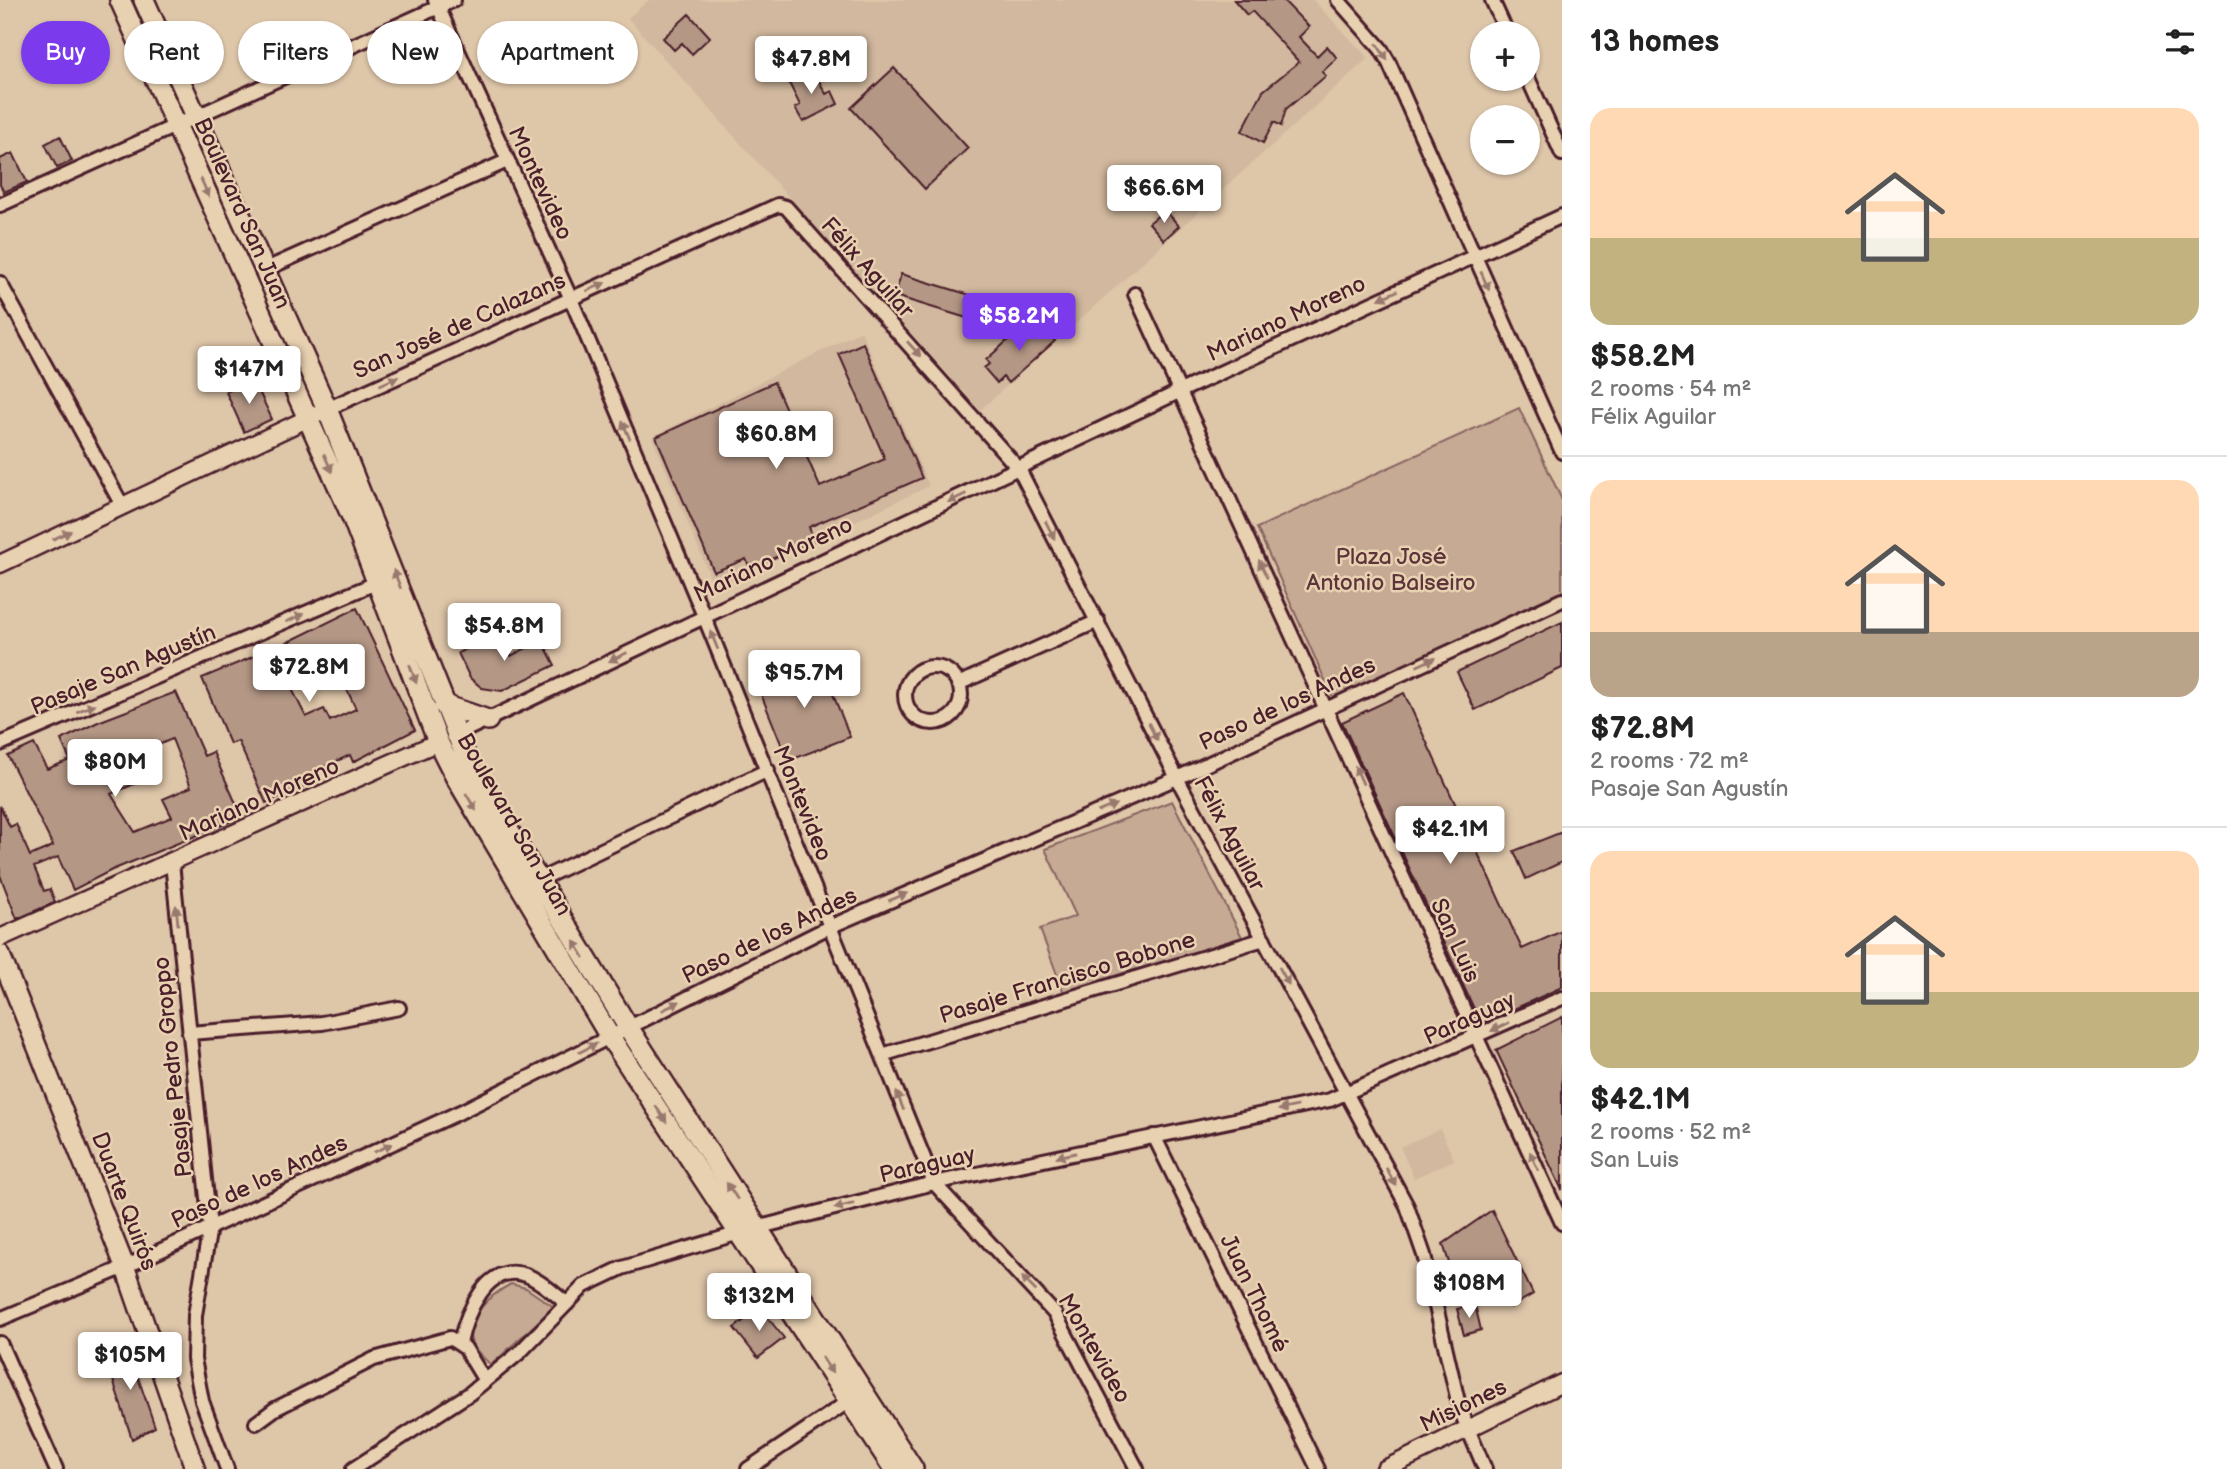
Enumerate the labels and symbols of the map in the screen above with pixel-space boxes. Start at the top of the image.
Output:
pin: $47.8M [754,36,868,96]
one-way arrow [1375,42,1388,62]
street label: Boulevard San Juan [187,114,297,313]
street label: Montevideo [502,122,579,245]
pin: $66.6M [1107,166,1221,225]
one-way arrow [199,178,211,198]
street label: Félix Aguilar [815,212,920,324]
street label: San José de Calazans [349,266,570,385]
street label: Mariano Moreno [1202,270,1370,368]
one-way arrow [1480,271,1491,292]
one-way arrow [586,281,607,292]
one-way arrow [1378,290,1399,301]
pin: $58.2M [962,294,1076,353]
one-way arrow [906,340,922,358]
pin: $147M [200,346,298,406]
one-way arrow [379,375,399,387]
pin: $60.8M [719,412,833,471]
one-way arrow [620,420,631,441]
one-way arrow [323,452,334,473]
one-way arrow [947,492,967,504]
street label: Mariano Moreno [689,511,857,609]
one-way arrow [1044,520,1056,540]
one-way arrow [52,529,72,541]
park label: Plaza José Antonio Balseiro [1306,543,1476,597]
one-way arrow [1257,559,1269,579]
one-way arrow [391,568,402,589]
pin: $54.8M [447,604,561,663]
one-way arrow [284,612,305,623]
street label: Pasaje San Agustín [27,618,220,722]
one-way arrow [709,629,720,650]
pin: $72.8M [252,644,366,704]
pin: $95.7M [747,650,861,710]
street label: Paso de los Andes [1195,651,1380,757]
one-way arrow [608,652,628,663]
one-way arrow [1415,656,1436,667]
one-way arrow [408,663,419,684]
one-way arrow [75,703,96,714]
one-way arrow [1148,722,1159,742]
street label: Boulevard San Juan [450,728,578,921]
pin: $80M [74,740,156,799]
street label: Montevideo [766,742,838,865]
street label: Mariano Moreno [175,752,344,848]
one-way arrow [1353,765,1364,785]
street label: Félix Aguilar [1187,771,1271,896]
one-way arrow [465,793,477,812]
one-way arrow [1097,802,1118,813]
pin: $42.1M [1393,806,1507,866]
street label: Paso de los Andes [677,881,861,990]
one-way arrow [888,891,908,903]
street label: San Luis [1424,894,1486,987]
one-way arrow [171,904,182,926]
street label: Pasaje Francisco Bobone [936,926,1198,1030]
one-way arrow [572,939,585,958]
street label: Pasaje Pedro Groppo [147,955,199,1179]
one-way arrow [1278,966,1290,986]
street label: Paraguay [1419,986,1520,1051]
one-way arrow [661,1000,681,1011]
one-way arrow [1490,1021,1510,1033]
one-way arrow [578,1042,598,1053]
one-way arrow [895,1090,906,1111]
one-way arrow [1277,1103,1299,1114]
one-way arrow [655,1104,668,1124]
street label: Duarte Quirós [85,1128,163,1274]
street label: Paso de los Andes [167,1129,352,1235]
street label: Paraguay [877,1140,978,1190]
one-way arrow [373,1142,393,1153]
one-way arrow [1055,1149,1077,1160]
one-way arrow [1528,1151,1540,1171]
one-way arrow [1385,1167,1397,1187]
one-way arrow [726,1181,739,1201]
one-way arrow [833,1201,855,1212]
street label: Juan Thomé [1213,1230,1295,1357]
pin: $108M [1420,1260,1518,1320]
pin: $132M [710,1274,808,1333]
one-way arrow [1021,1276,1037,1293]
street label: Montevideo [1051,1289,1137,1408]
pin: $105M [81,1332,179,1392]
one-way arrow [821,1355,834,1375]
street label: Misiones [1415,1373,1511,1439]

